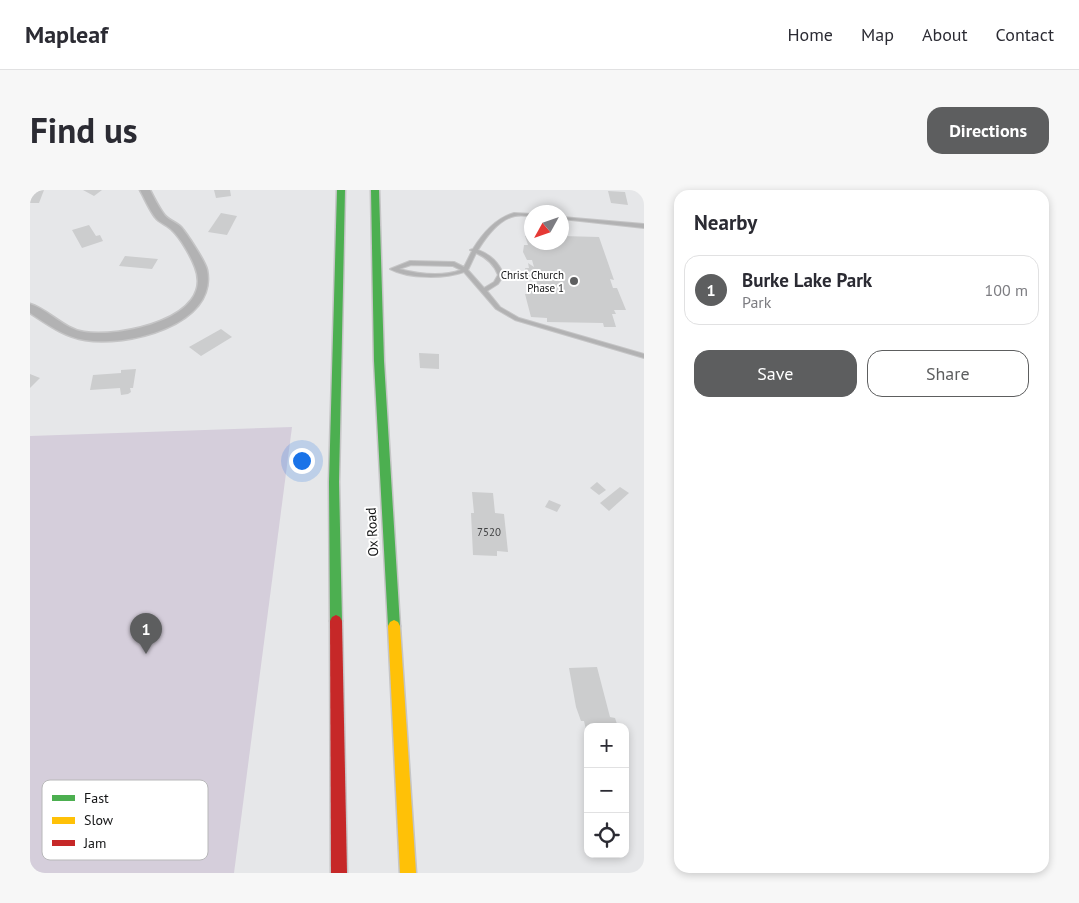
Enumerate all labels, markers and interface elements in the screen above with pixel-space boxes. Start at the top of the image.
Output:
text: Mapleaf [25,19,108,50]
text: Home [787,23,833,46]
text: Map [861,23,894,46]
text: About [922,23,968,46]
text: Contact [996,23,1054,46]
text: Find us [30,107,138,153]
button: Directions [927,107,1049,154]
north arrow [524,205,569,250]
text: Nearby [694,209,757,236]
place label: Christ Church Phase 1 [501,268,564,295]
text: Burke Lake Park [742,268,872,292]
marker: Christ Church Phase 1 [568,275,580,287]
text: 1 [706,280,716,300]
text: 100 m [985,280,1028,300]
text: Park [742,292,771,312]
button: Save [694,350,857,397]
button: Share [867,350,1029,397]
your location [289,448,315,474]
street label: Ox Road [362,507,382,557]
house number: 7520 [477,525,501,539]
pin: 1 [130,613,162,654]
map controls [584,723,629,858]
button: + [584,723,629,768]
button: − [584,768,629,813]
legend [42,780,208,860]
text: Fast [84,789,109,807]
text: Slow [84,811,114,829]
button: locate [584,813,629,858]
text: Jam [83,834,106,852]

